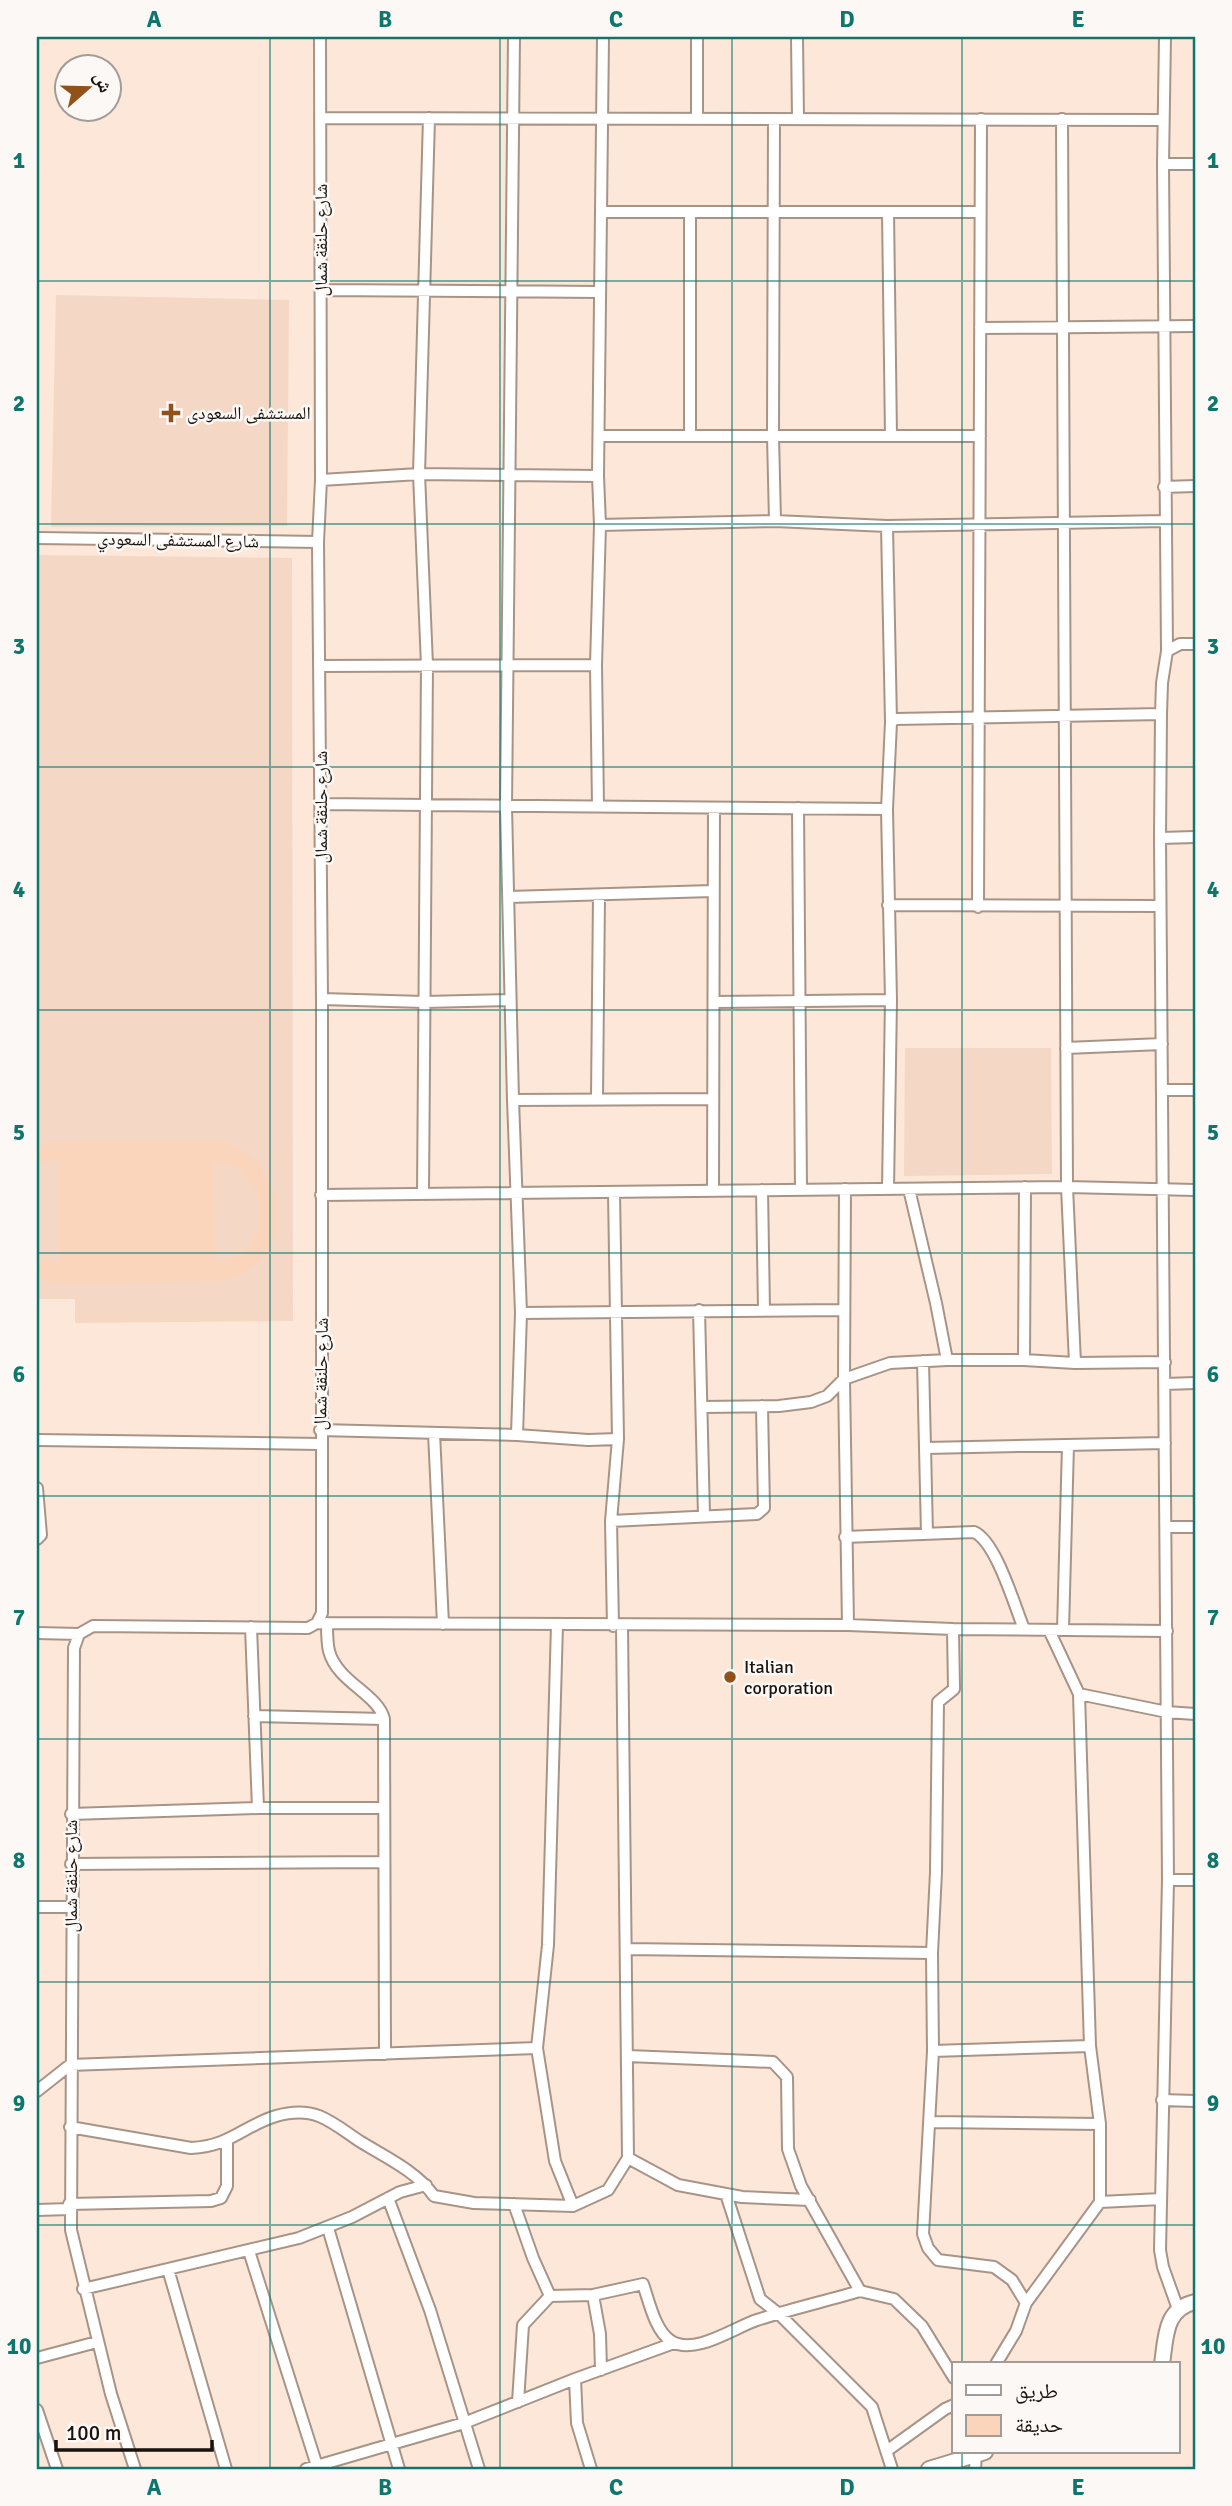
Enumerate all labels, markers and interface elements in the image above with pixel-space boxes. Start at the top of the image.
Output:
text: A [147,5,162,34]
text: B [378,5,392,34]
text: C [609,5,623,34]
text: D [839,5,855,34]
text: E [1071,5,1085,34]
north arrow [52,52,122,122]
text: ش [88,69,118,96]
text: 1 [13,146,25,175]
text: 1 [1207,146,1219,175]
street label: شارع حلنقة شمال [310,184,332,296]
text: 2 [13,389,25,418]
text: 2 [1207,389,1219,418]
place label: المستشفى السعودى [187,402,311,424]
marker: المستشفى السعودى [161,403,181,423]
street label: شارع المستشفى السعودي [97,528,259,556]
text: 3 [13,632,25,661]
text: 3 [1207,632,1219,661]
street label: شارع حلنقة شمال [310,751,332,863]
text: 4 [13,875,25,904]
text: 4 [1207,875,1219,904]
text: 5 [13,1118,25,1147]
text: 5 [1207,1118,1219,1147]
street label: شارع حلنقة شمال [309,1317,333,1431]
text: 6 [13,1360,25,1389]
text: 6 [1207,1360,1219,1389]
text: 7 [13,1603,25,1632]
text: 7 [1207,1603,1219,1632]
place label: Italian corporation [744,1656,833,1699]
marker: Italian corporation [722,1669,738,1685]
street label: شارع حلنقة شمال [60,1820,82,1932]
text: 8 [13,1846,25,1875]
text: 8 [1207,1846,1219,1875]
text: 9 [13,2089,25,2118]
text: 9 [1207,2089,1219,2118]
text: 10 [7,2332,31,2361]
text: 10 [1201,2332,1225,2361]
legend [952,2362,1180,2454]
text: طريق [1015,2378,1058,2404]
scale bar [56,2408,212,2452]
text: حديقة [1015,2412,1063,2438]
text: 100 m [66,2420,121,2446]
text: A [147,2473,162,2502]
text: B [378,2473,392,2502]
text: C [609,2473,623,2502]
text: D [839,2473,855,2502]
text: E [1071,2473,1085,2502]

